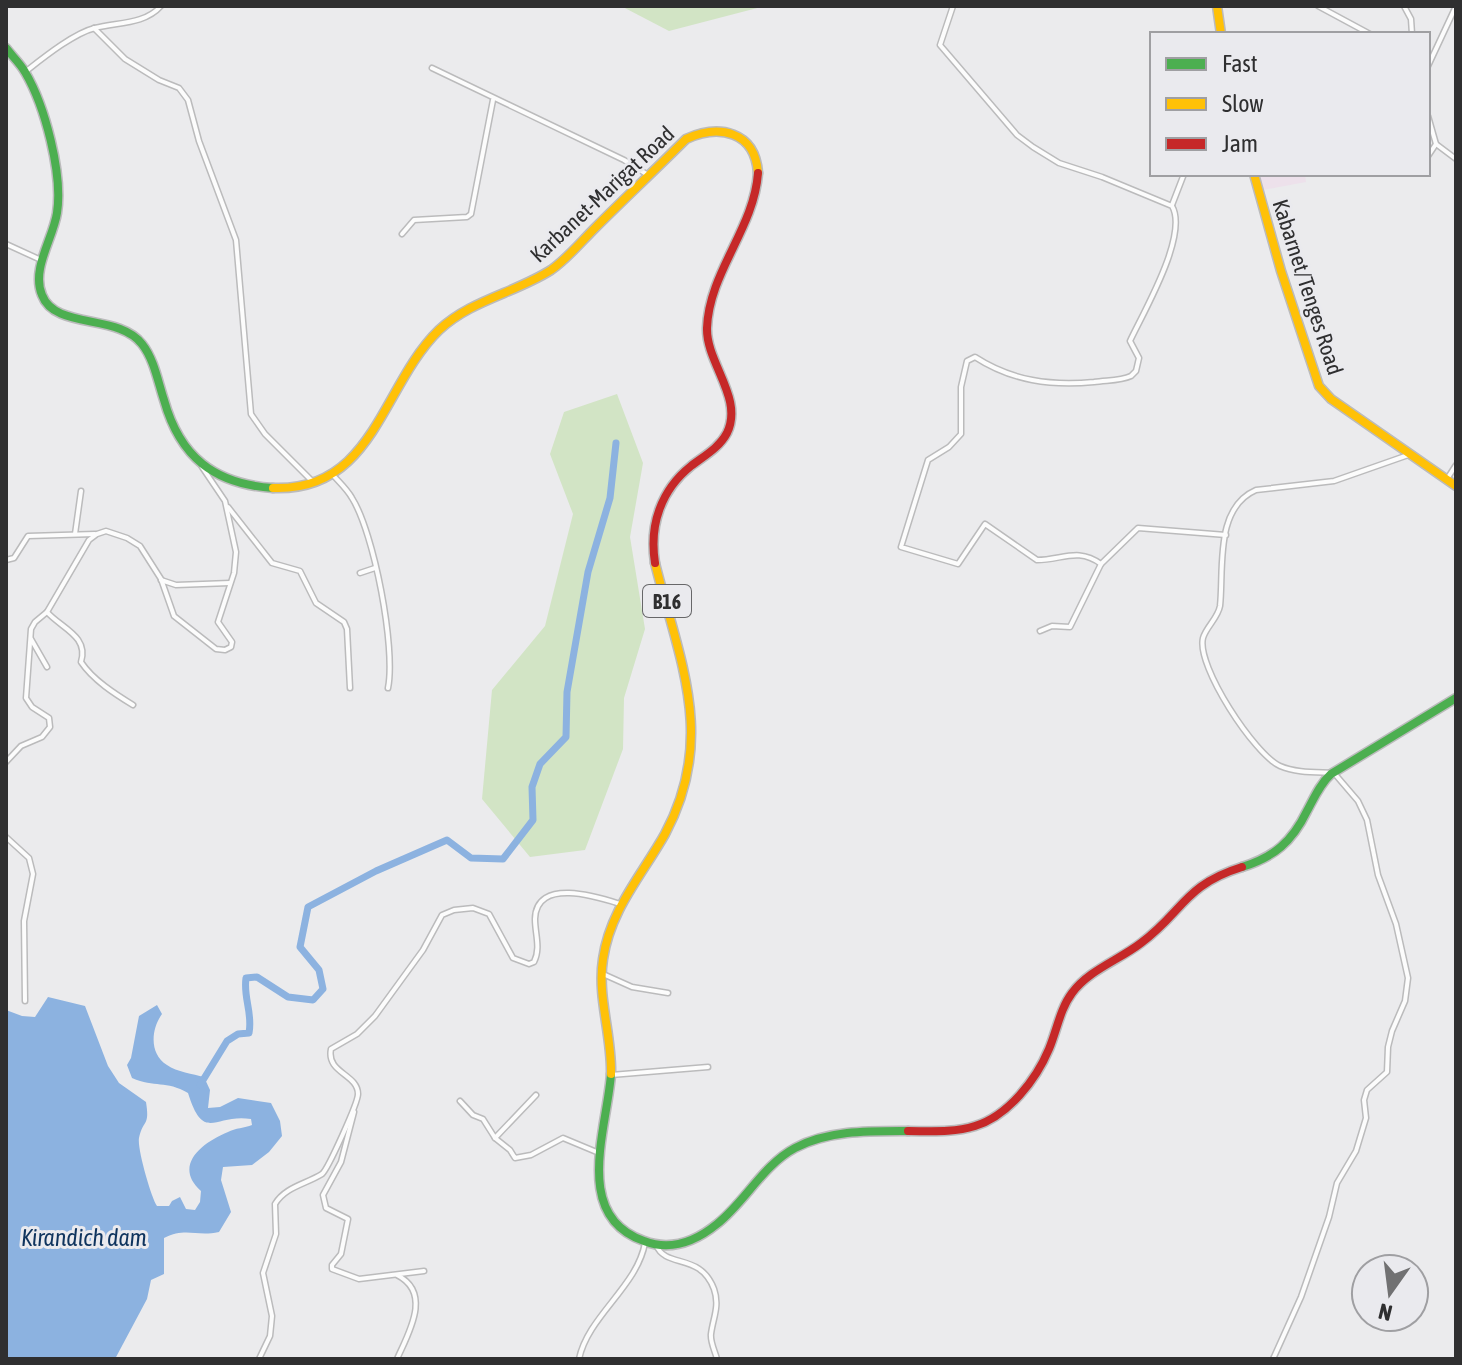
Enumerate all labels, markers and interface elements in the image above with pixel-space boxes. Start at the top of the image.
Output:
legend [1150,32,1430,176]
text: Fast [1222,50,1258,77]
text: Slow [1222,90,1264,117]
street label: Karbanet-Marigat Road [525,121,679,267]
text: Jam [1222,130,1258,157]
street label: Kabarnet/Tenges Road [1267,196,1349,378]
road number: B16 [643,585,691,617]
water label: Kirandich dam [21,1224,147,1251]
north arrow [1350,1253,1430,1333]
text: N [1376,1298,1395,1327]

